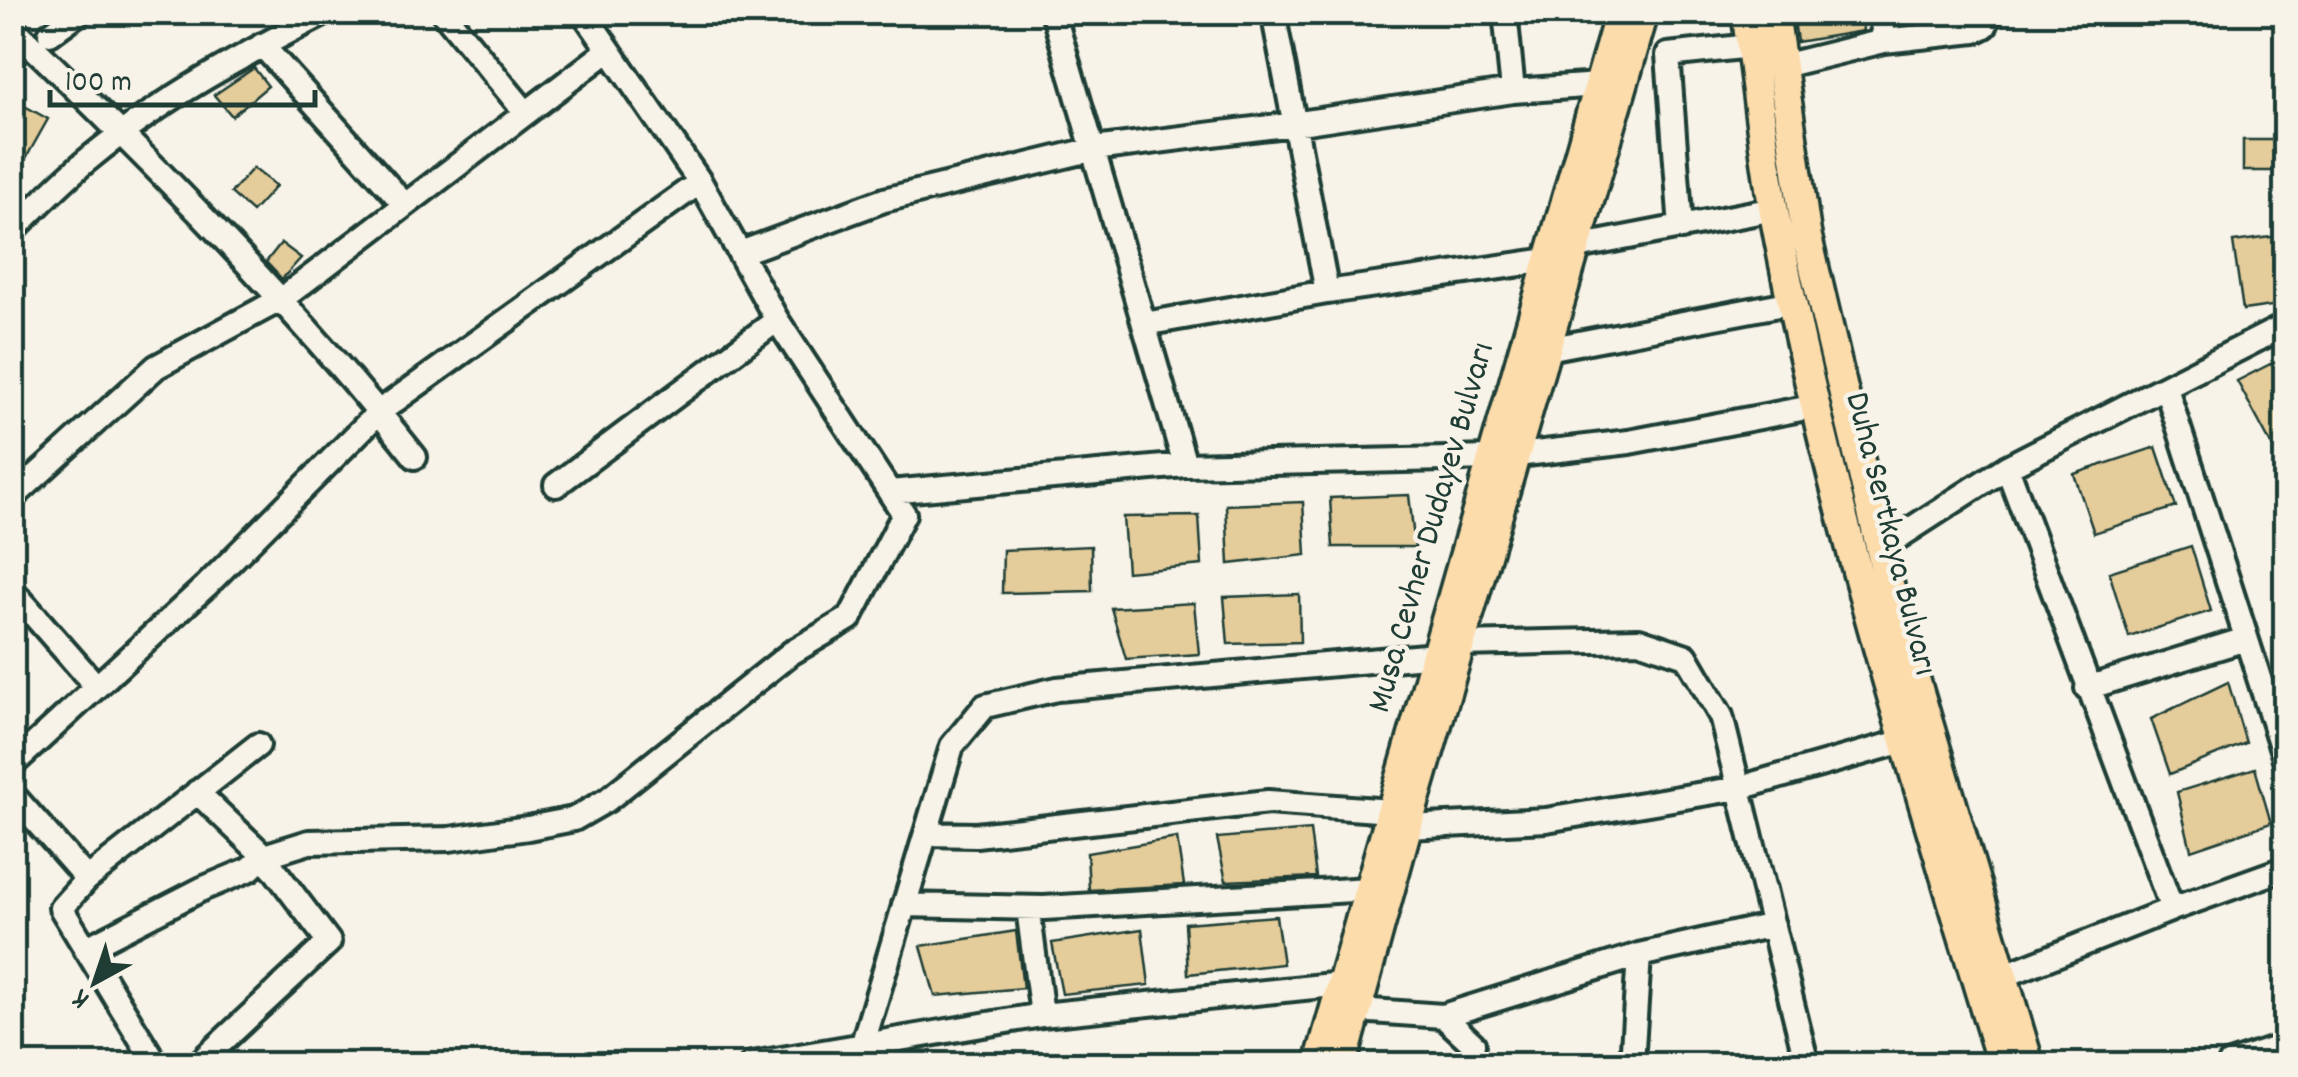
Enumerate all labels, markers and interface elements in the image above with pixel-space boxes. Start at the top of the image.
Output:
scale bar [50,45,315,107]
text: 100 m [65,63,132,106]
street label: Musa Cevher Dudayev Bulvarı [1356,337,1510,719]
street label: Duha Sertkaya Bulvarı [1830,387,1948,681]
north arrow [45,932,145,1032]
text: K [64,978,100,1017]

